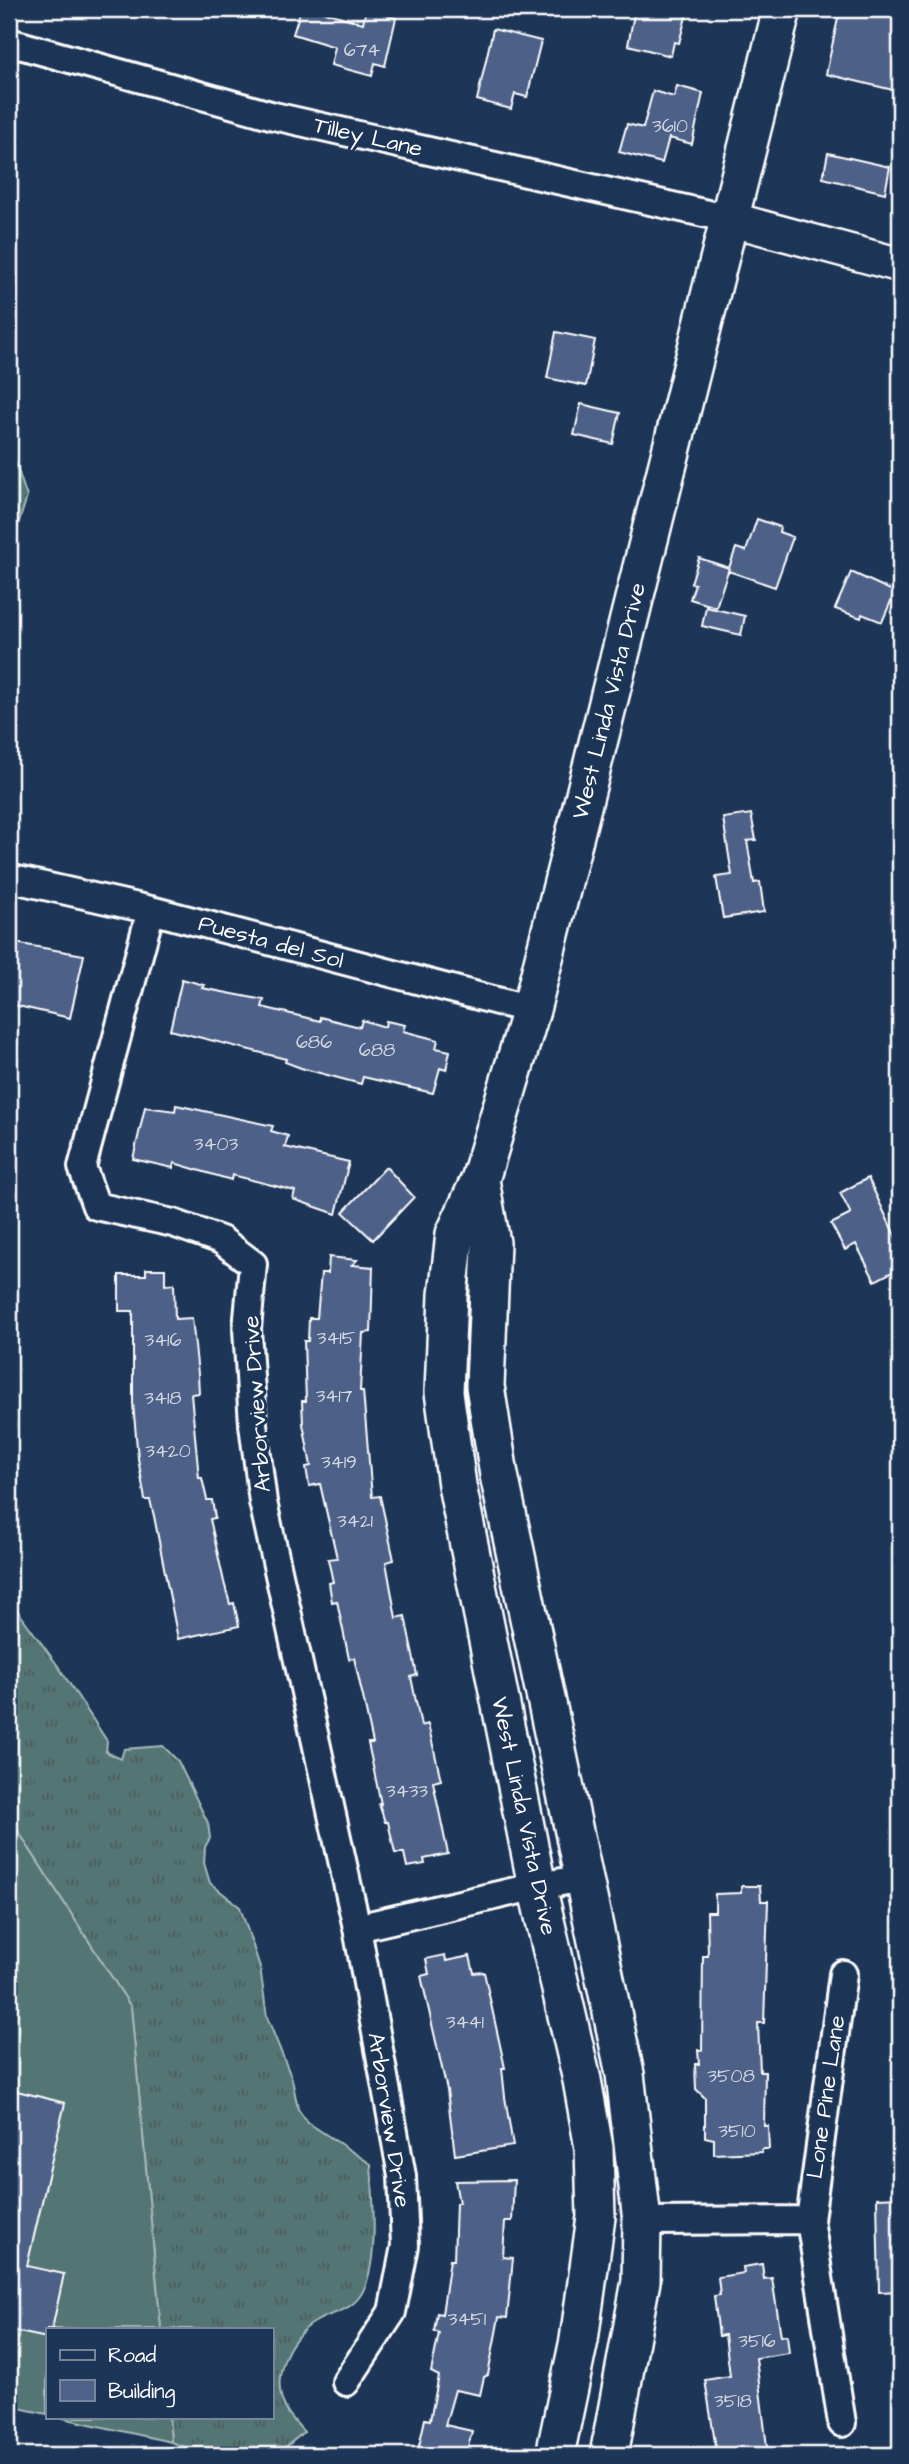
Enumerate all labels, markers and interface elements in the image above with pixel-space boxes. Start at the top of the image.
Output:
house number: 674 [344,37,380,64]
street label: Tilley Lane [310,109,426,166]
house number: 3610 [652,113,688,140]
street label: West Linda Vista Drive [564,579,654,823]
street label: Puesta del Sol [195,907,347,977]
house number: 686 [296,1029,332,1056]
house number: 688 [359,1037,395,1064]
house number: 3403 [194,1131,238,1158]
street label: Arborview Drive [235,1315,279,1493]
house number: 3415 [317,1325,356,1352]
house number: 3416 [145,1327,182,1354]
house number: 3417 [316,1383,353,1410]
house number: 3418 [144,1385,182,1412]
house number: 3420 [145,1438,191,1465]
house number: 3419 [321,1449,357,1476]
house number: 3421 [337,1508,374,1535]
street label: West Linda Vista Drive [483,1694,565,1938]
house number: 3433 [386,1778,428,1805]
house number: 3441 [446,2009,485,2036]
street label: Lone Pine Lane [799,2013,853,2181]
street label: Arborview Drive [359,2030,419,2210]
house number: 3508 [707,2063,755,2090]
house number: 3510 [718,2118,756,2145]
house number: 3451 [448,2306,487,2333]
legend [46,2328,273,2418]
house number: 3516 [738,2328,776,2355]
text: Road [108,2341,156,2370]
text: Building [108,2377,176,2408]
house number: 3518 [714,2388,752,2415]

